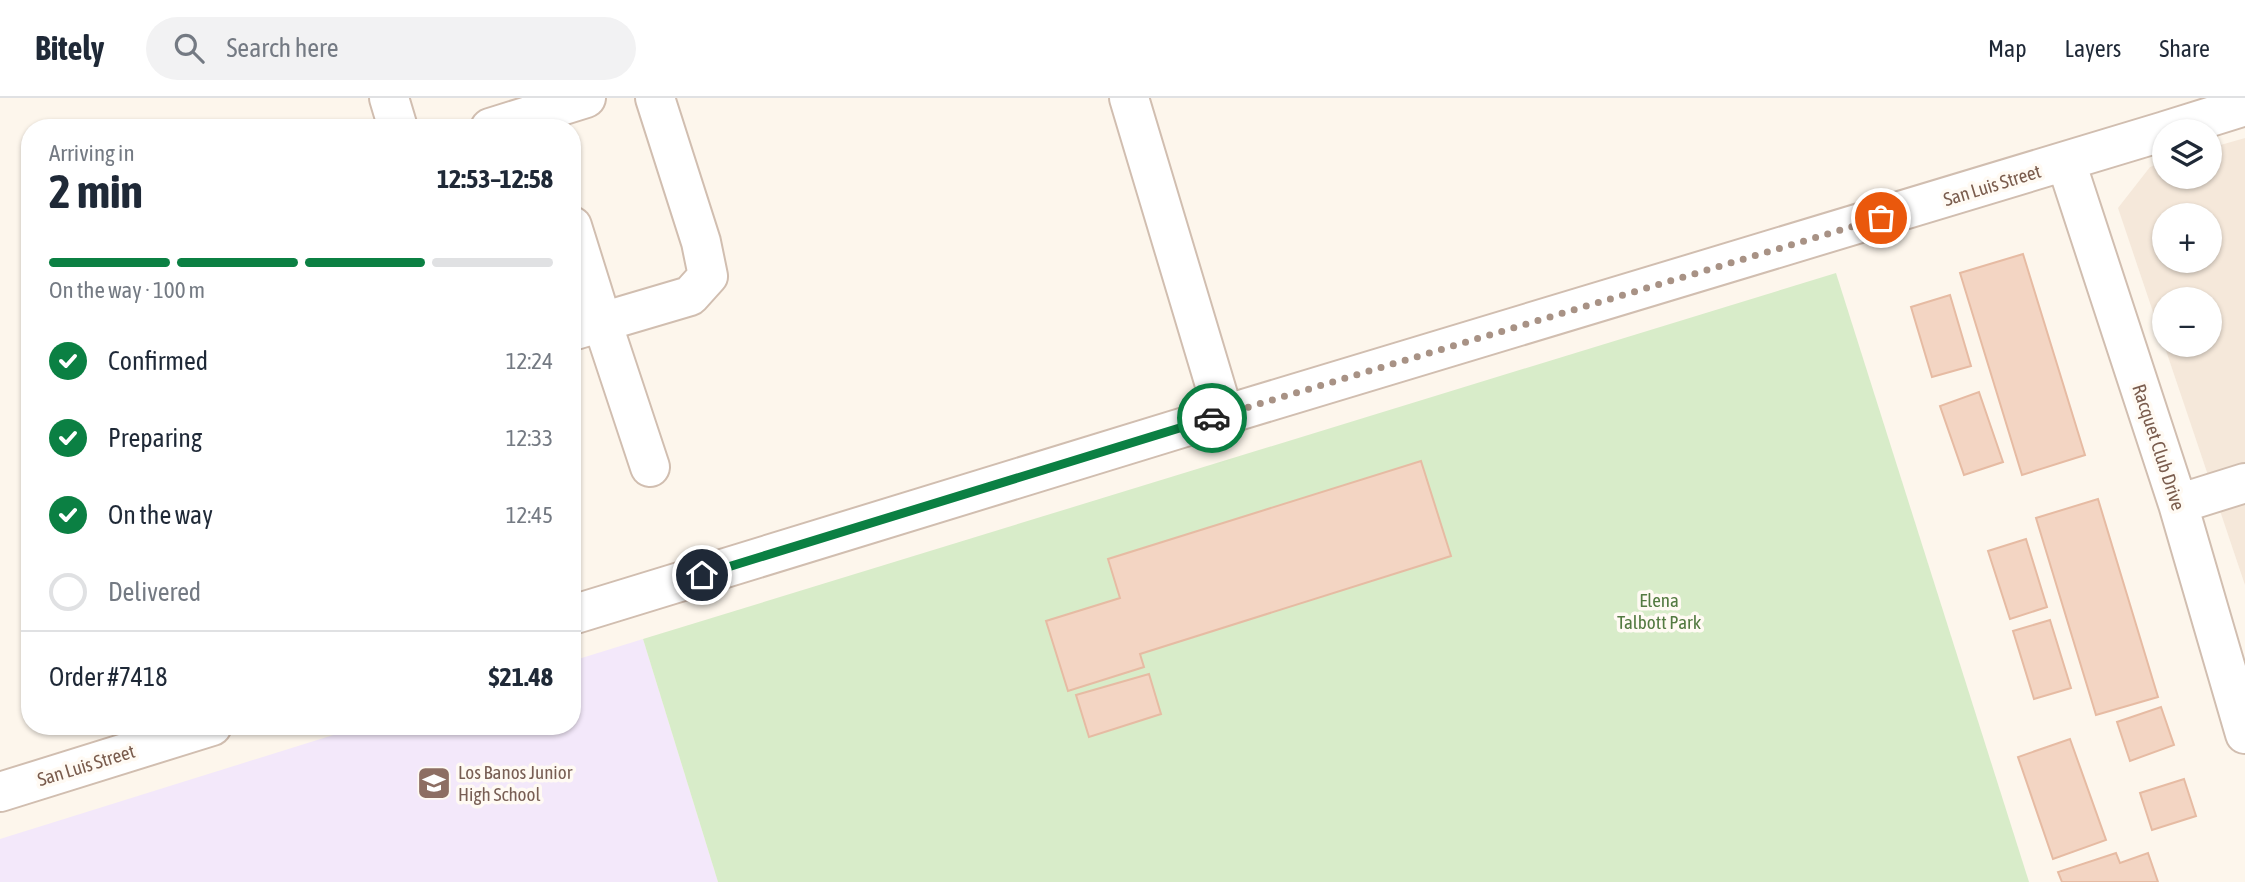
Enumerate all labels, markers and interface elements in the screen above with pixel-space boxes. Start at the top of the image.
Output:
search box [146,17,636,80]
text: Bitely [35,29,104,67]
icon: search [170,29,208,67]
text: Search here [226,33,339,63]
text: Map [1988,35,2027,62]
text: Layers [2065,35,2121,62]
text: Share [2159,35,2210,62]
map controls [2152,119,2222,357]
button: layers [2152,119,2222,189]
text: Arriving in [49,140,135,166]
street label: San Luis Street [1941,160,2043,210]
text: 12:53–12:58 [437,164,553,194]
text: 2 min [49,165,143,218]
pin [1851,188,1911,248]
icon: bag [1862,199,1900,237]
button: + [2152,203,2222,273]
text: On the way · 100 m [49,277,205,303]
button: − [2152,287,2222,357]
icon: check [49,342,87,380]
text: Confirmed [108,346,208,376]
text: 12:24 [506,348,553,374]
street label: Racquet Club Drive [2128,381,2190,513]
courier [1177,383,1247,453]
icon: car [1193,399,1231,437]
icon: check [49,419,87,457]
text: Preparing [108,423,202,453]
text: 12:33 [506,425,553,451]
icon: check [49,496,87,534]
text: On the way [108,500,213,530]
text: 12:45 [506,502,553,528]
pin [672,545,732,605]
icon: home [683,556,721,594]
text: Delivered [108,577,201,607]
park label: Elena Talbott Park [1617,589,1702,633]
text: Order #7418 [49,662,168,692]
text: $21.48 [489,662,553,692]
street label: San Luis Street [35,740,137,790]
place label: Los Banos Junior High School [458,761,573,805]
school or university icon: Los Banos Junior High School [415,764,453,802]

